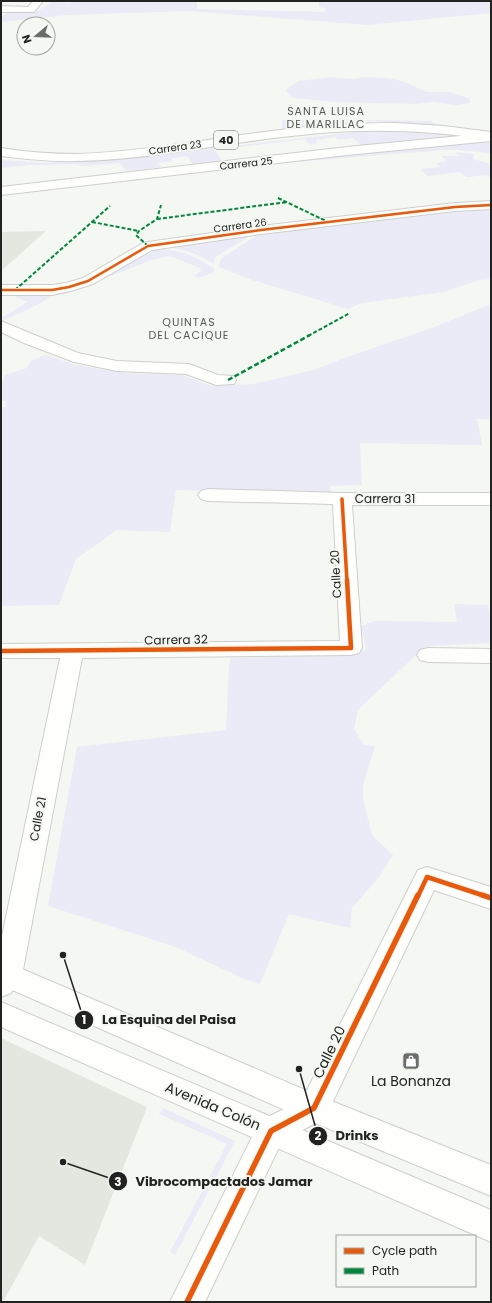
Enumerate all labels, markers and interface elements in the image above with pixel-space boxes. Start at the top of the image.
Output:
north arrow [16,16,56,56]
text: N [18,33,35,46]
district label: SANTA LUISA DE MARILLAC [286,103,366,132]
road number: 40 [214,131,238,149]
street label: Carrera 23 [148,136,202,159]
street label: Carrera 25 [219,153,273,174]
street label: Carrera 26 [213,214,268,237]
district label: QUINTAS DEL CACIQUE [149,314,229,343]
street label: Carrera 31 [355,490,415,507]
street label: Calle 20 [326,549,345,599]
street label: Carrera 32 [144,630,208,649]
street label: Calle 21 [25,795,50,842]
callout: La Esquina del Paisa [74,1007,244,1032]
text: La Esquina del Paisa [102,1010,236,1029]
text: 1 [82,1011,86,1028]
street label: Calle 20 [308,1022,350,1082]
shop icon: La Bonanza [401,1051,421,1071]
place label: La Bonanza [371,1071,451,1091]
street label: Avenida Colón [162,1077,264,1135]
callout: Drinks [308,1123,386,1148]
text: Drinks [336,1126,378,1145]
text: 2 [315,1127,322,1144]
callout: Vibrocompactados Jamar [108,1169,321,1194]
text: Vibrocompactados Jamar [135,1172,313,1191]
text: 3 [114,1173,122,1190]
legend [336,1235,476,1287]
text: Cycle path [372,1242,437,1259]
text: Path [372,1262,399,1279]

